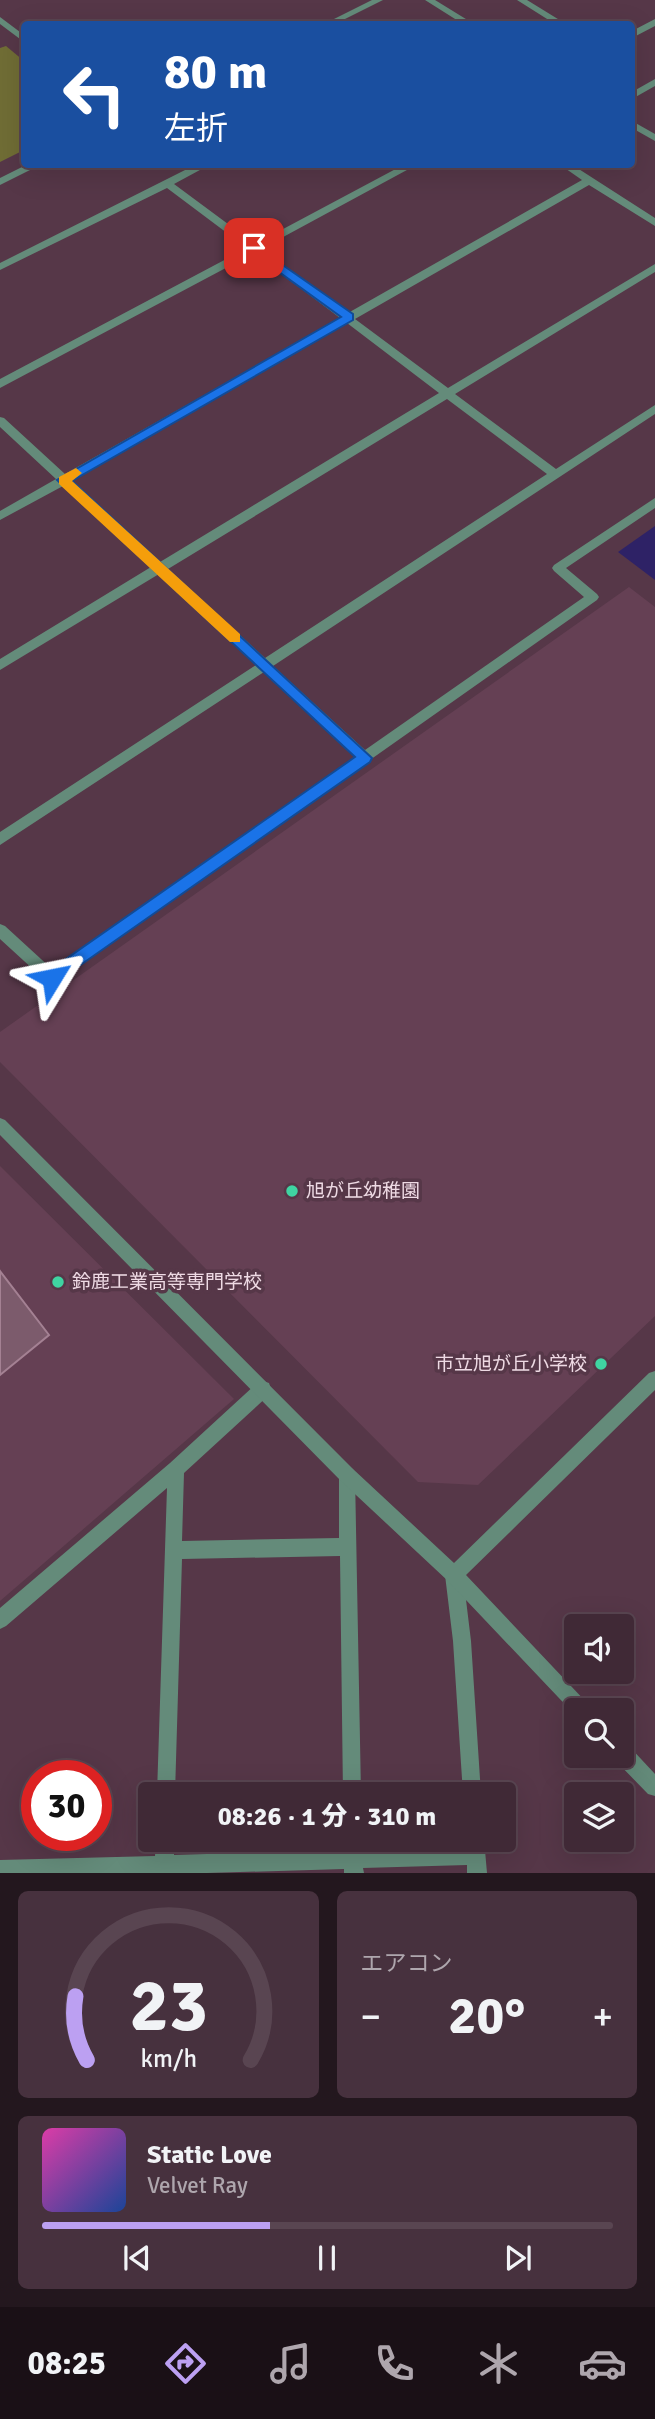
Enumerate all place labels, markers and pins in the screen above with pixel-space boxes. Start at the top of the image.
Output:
pin [224,218,284,278]
place label: 旭が丘幼稚園 [306,1179,420,1203]
marker: 旭が丘幼稚園 [284,1183,300,1199]
place label: 鈴鹿工業高等専門学校 [72,1270,262,1294]
marker: 鈴鹿工業高等専門学校 [50,1274,66,1290]
place label: 市立旭が丘小学校 [435,1352,587,1376]
marker: 市立旭が丘小学校 [593,1356,609,1372]

